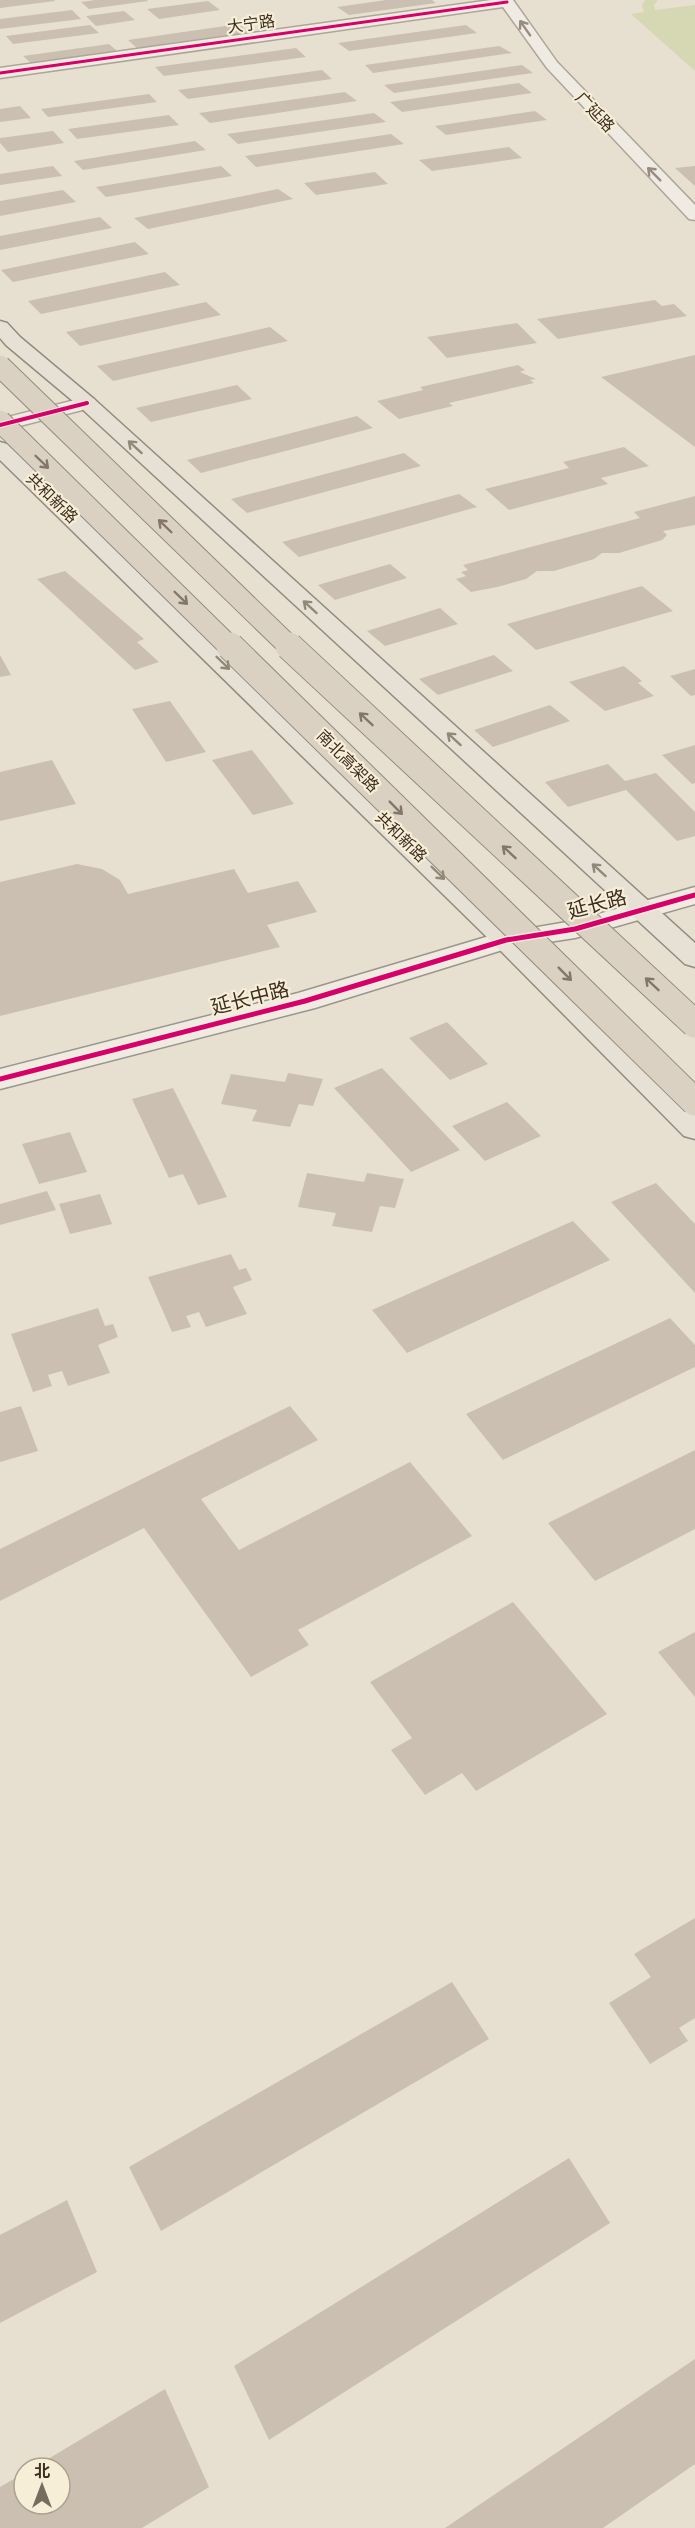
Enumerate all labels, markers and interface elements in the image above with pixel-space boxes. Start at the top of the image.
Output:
street label: 大宁路 [226,11,276,37]
one-way arrow [519,20,531,36]
street label: 广延路 [572,88,618,136]
one-way arrow [646,166,661,181]
one-way arrow [128,440,143,454]
one-way arrow [34,454,49,469]
street label: 共和新路 [22,469,82,527]
one-way arrow [157,519,172,533]
one-way arrow [174,590,189,605]
one-way arrow [303,600,318,614]
one-way arrow [216,656,231,671]
one-way arrow [359,713,374,727]
street label: 南北高架路 [313,726,383,796]
one-way arrow [447,731,462,746]
one-way arrow [388,800,403,815]
street label: 共和新路 [371,808,431,866]
one-way arrow [502,845,517,859]
one-way arrow [591,863,606,877]
one-way arrow [430,866,445,881]
street label: 延长路 [565,885,629,923]
one-way arrow [557,967,572,981]
street label: 延长中路 [208,977,292,1019]
one-way arrow [645,977,660,991]
north arrow [12,2456,72,2516]
text: 北 [34,2462,50,2481]

